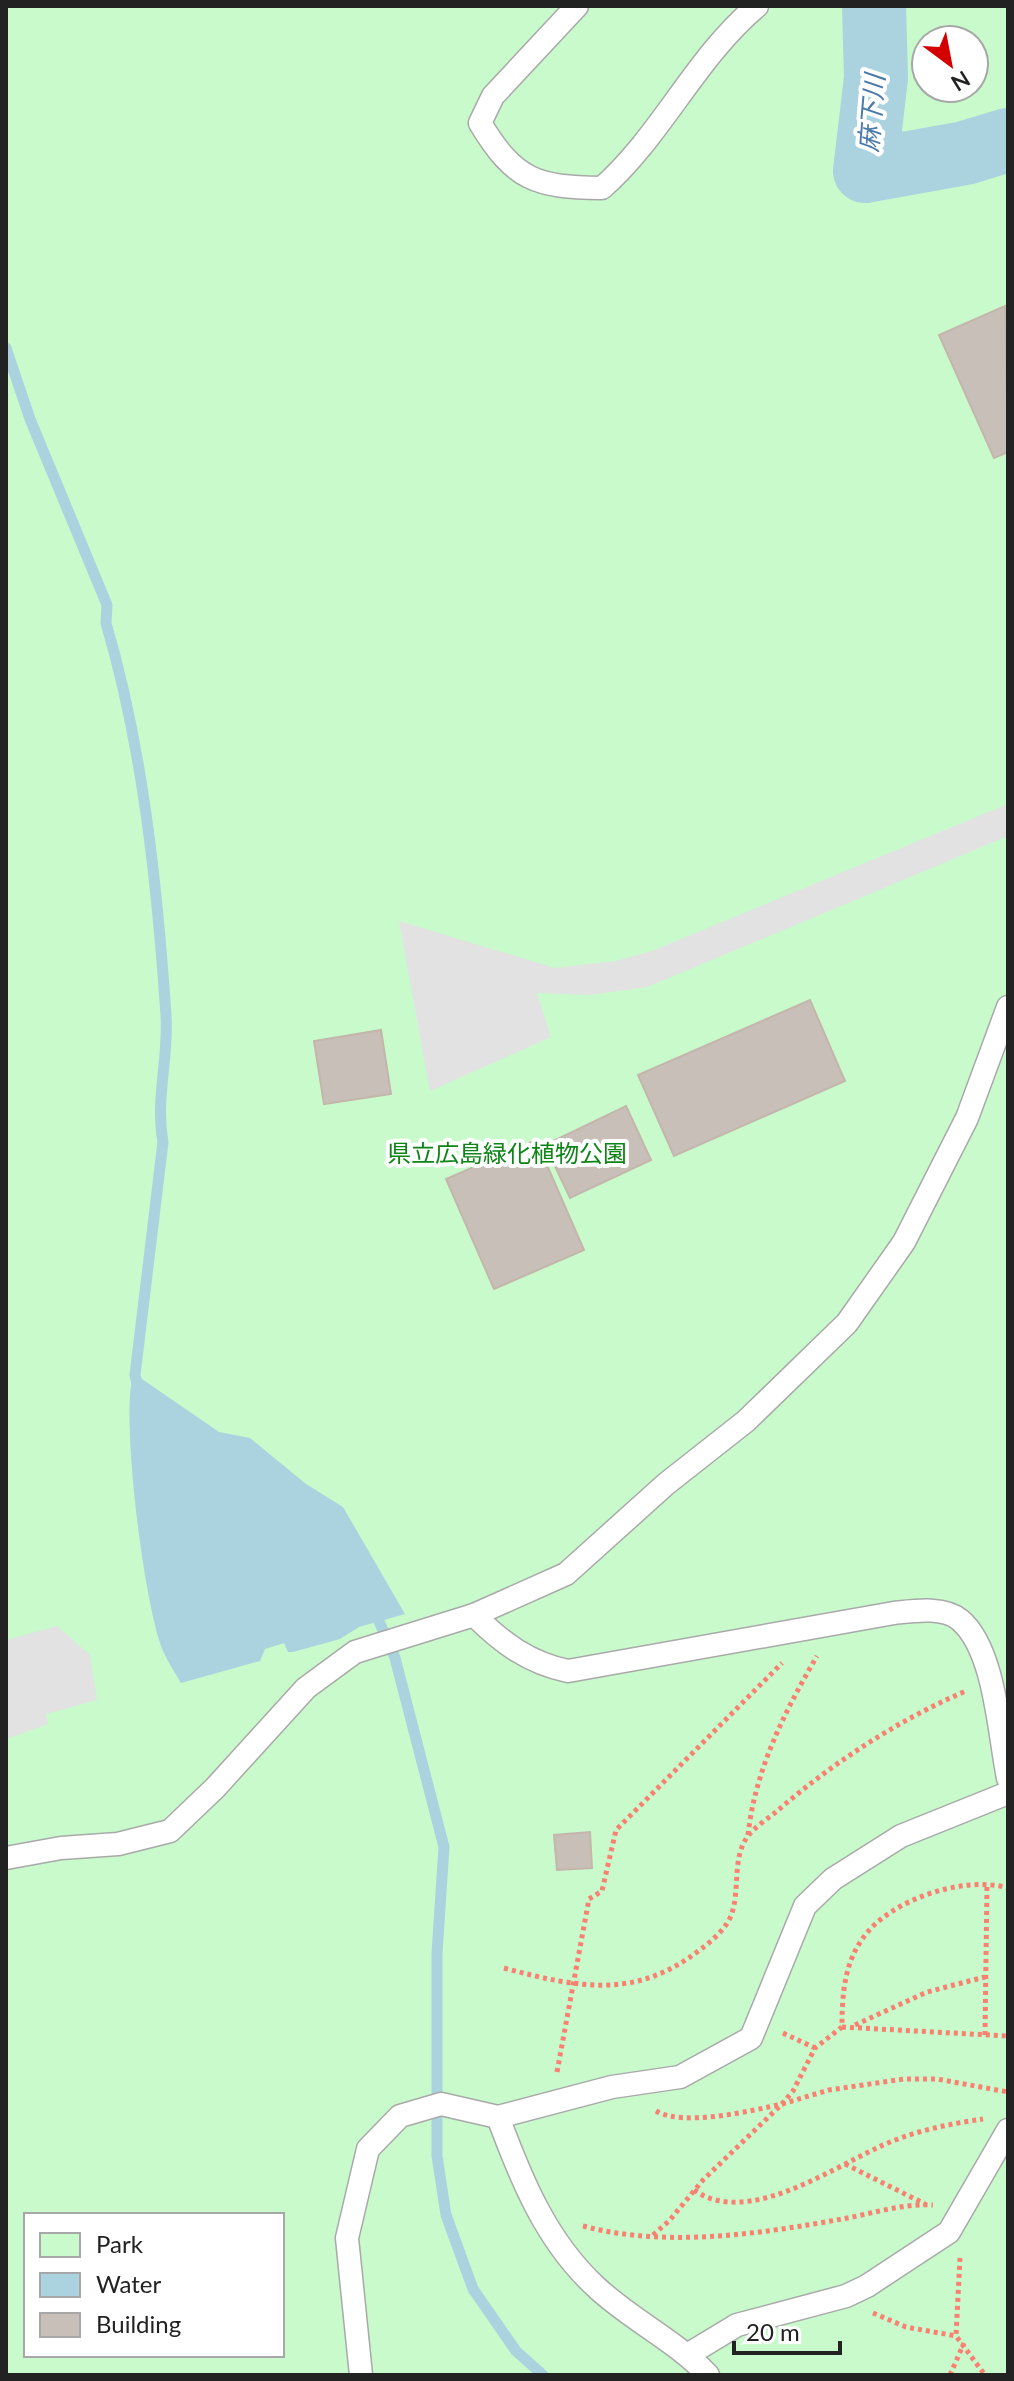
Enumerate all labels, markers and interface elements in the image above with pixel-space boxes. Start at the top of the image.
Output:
north arrow [910,24,990,104]
text: N [947,65,975,97]
water label: 麻下川 [852,70,891,153]
park label: 県立広島緑化植物公園 [387,1138,627,1167]
legend [24,2213,284,2357]
text: Park [96,2229,144,2258]
text: Water [96,2269,161,2298]
scale bar [734,2305,840,2355]
text: Building [96,2309,181,2338]
text: 20 m [746,2317,800,2346]

